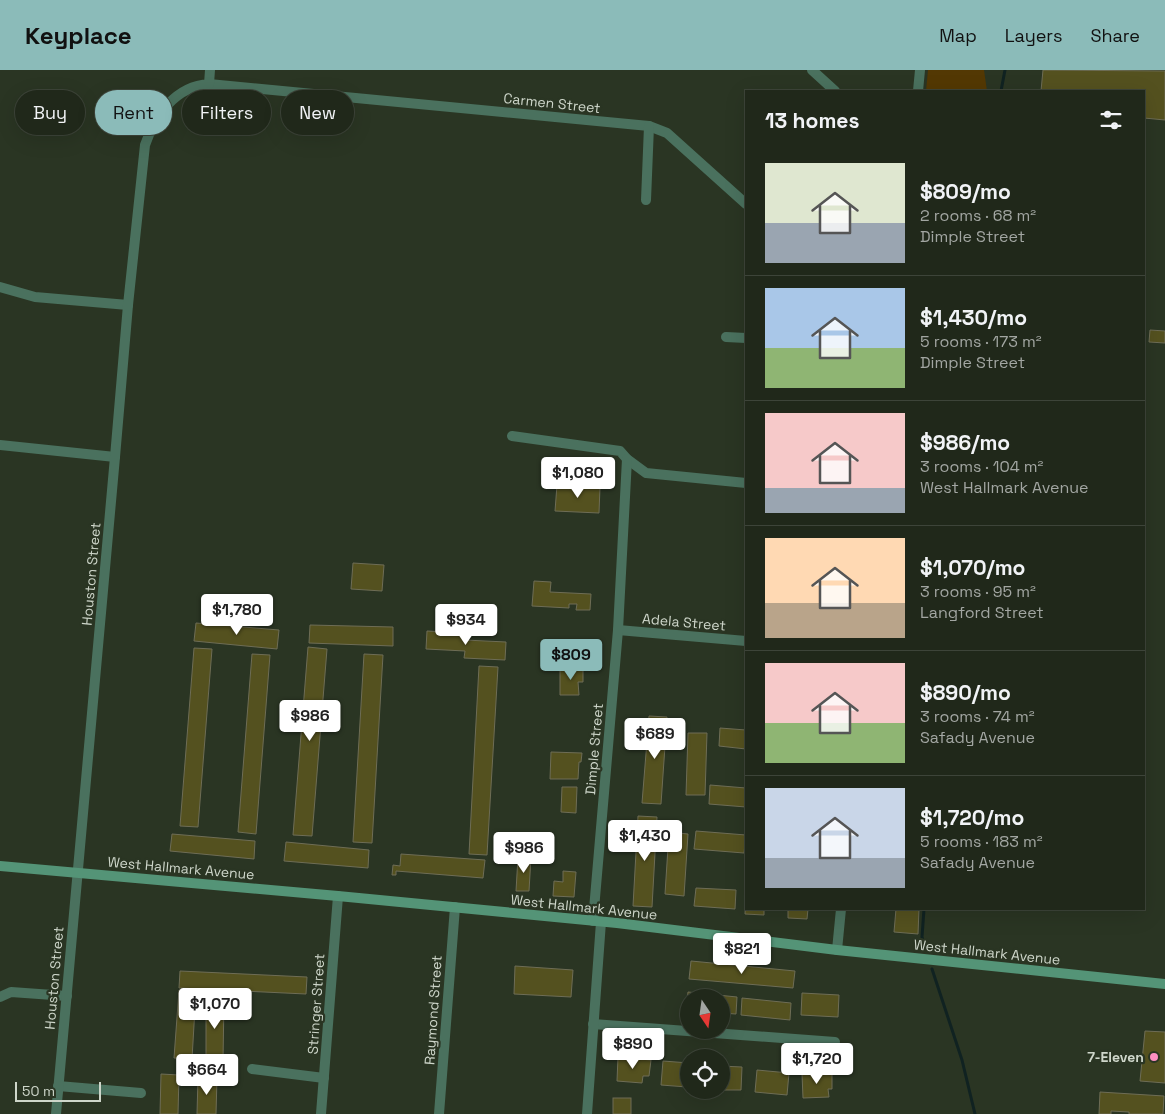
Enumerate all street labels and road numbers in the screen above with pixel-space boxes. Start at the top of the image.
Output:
street label: Carmen Street [503,89,601,117]
street label: Houston Street [78,522,104,626]
street label: Adela Street [641,609,727,635]
street label: Dimple Street [581,702,607,796]
street label: West Hallmark Avenue [107,853,255,883]
street label: West Hallmark Avenue [510,890,658,924]
street label: Houston Street [41,926,67,1030]
street label: West Hallmark Avenue [913,935,1061,969]
street label: Stringer Street [303,953,329,1055]
street label: Raymond Street [420,955,446,1065]

